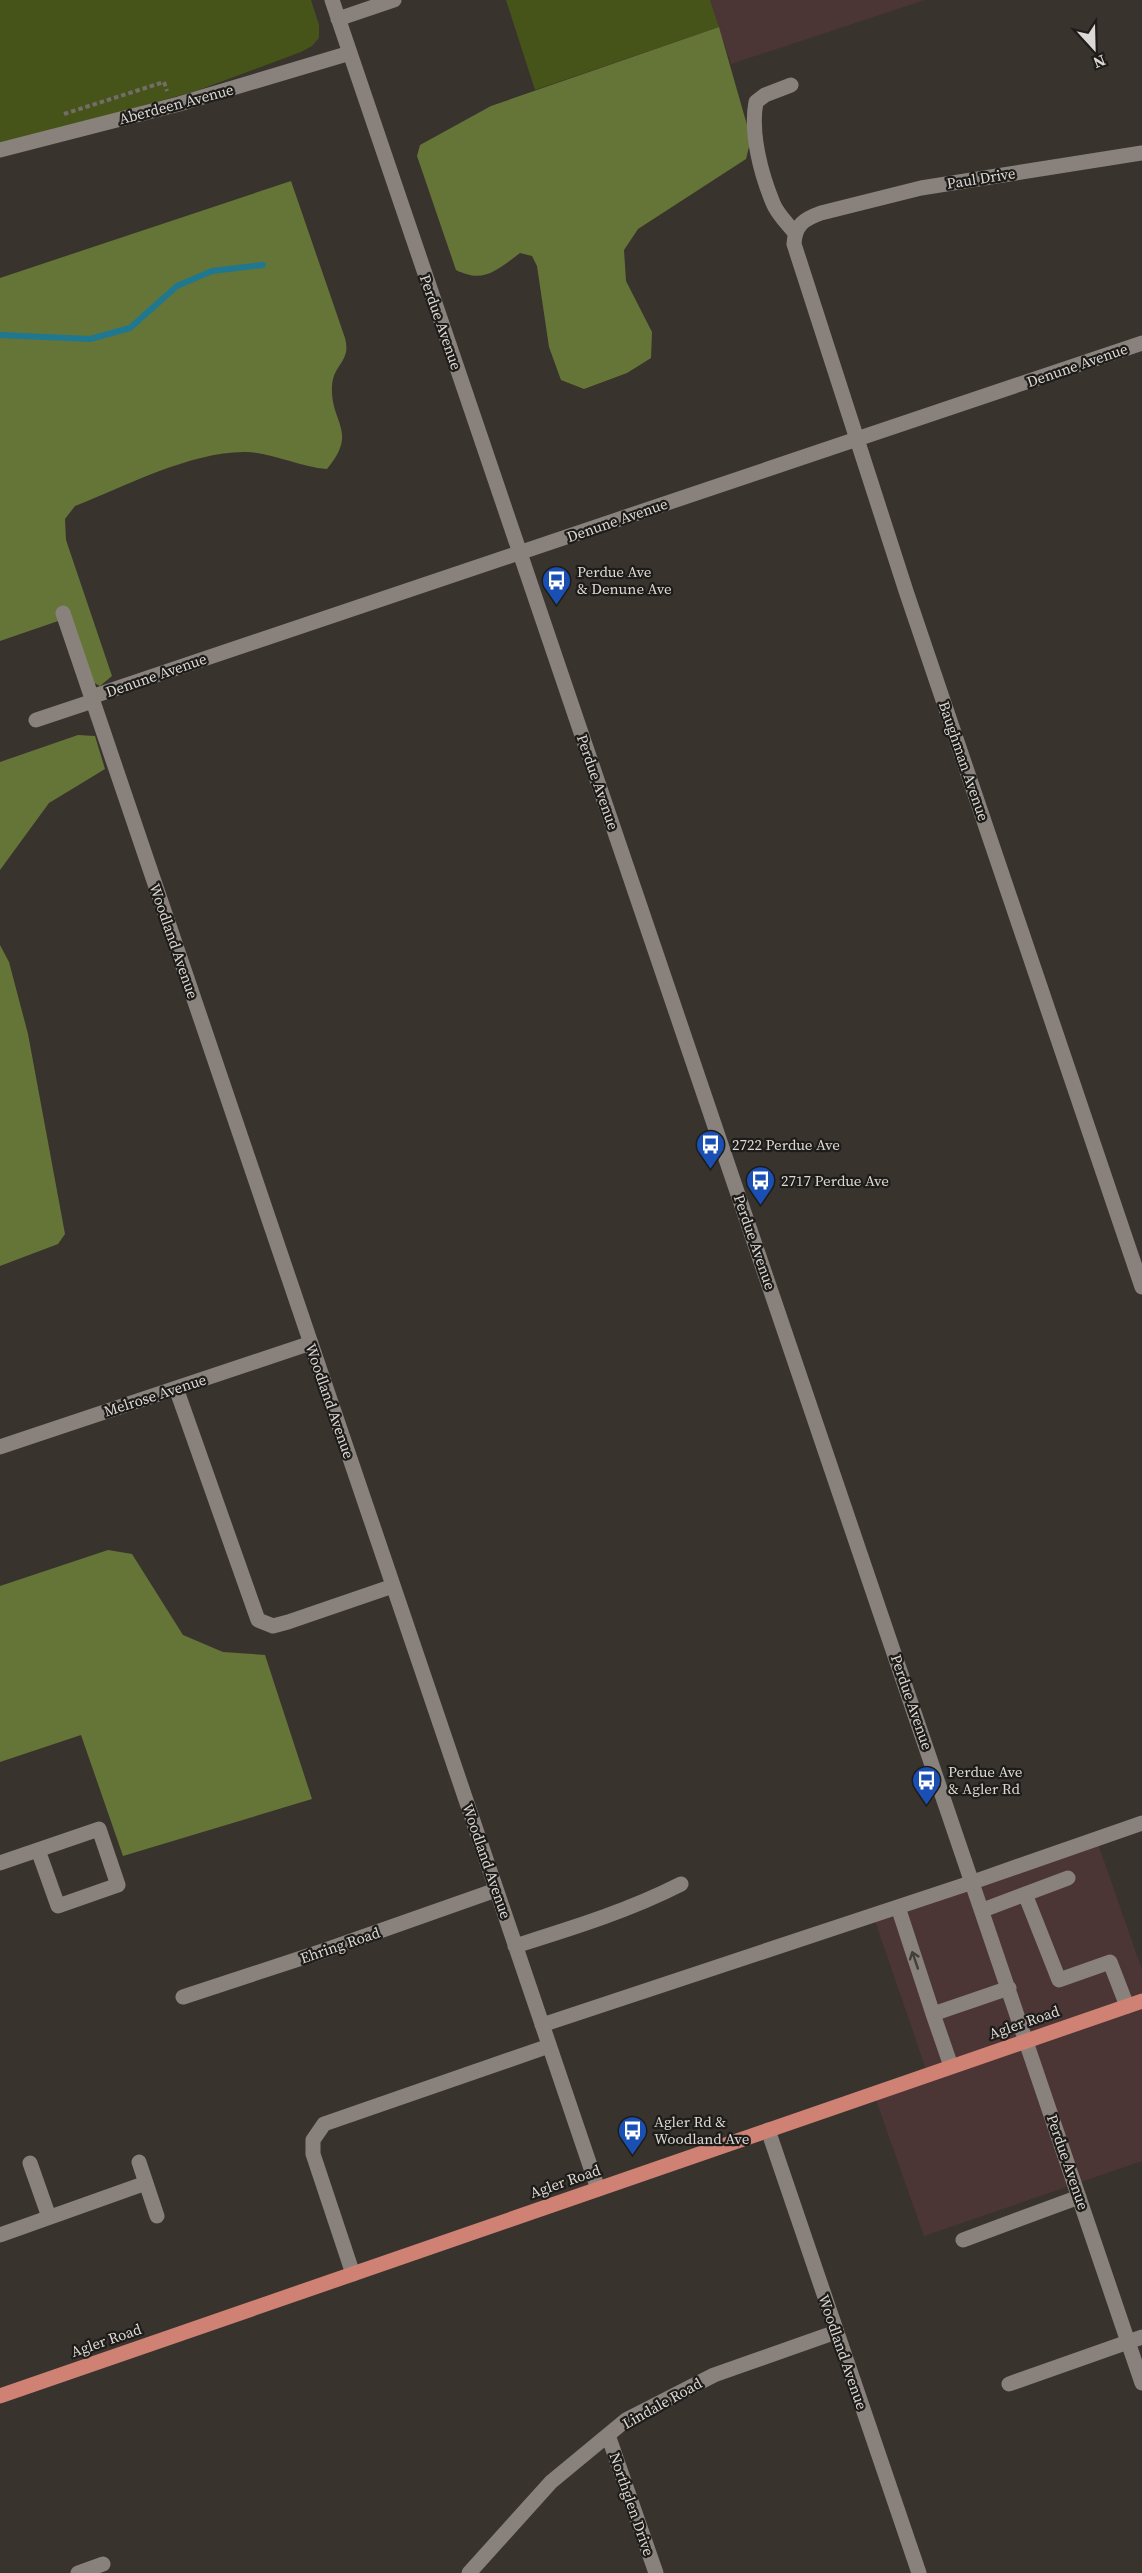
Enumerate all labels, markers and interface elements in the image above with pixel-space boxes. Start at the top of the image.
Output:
north arrow [1064,18,1124,78]
text: N [1090,50,1109,74]
street label: Aberdeen Avenue [116,78,236,129]
street label: Paul Drive [945,162,1017,194]
street label: Perdue Avenue [415,271,467,373]
street label: Denune Avenue [1024,338,1131,392]
street label: Denune Avenue [564,493,671,547]
place label: Perdue Ave & Denune Ave [577,561,672,599]
bus stop icon: Perdue Ave & Denune Ave [540,564,572,606]
street label: Denune Avenue [103,648,210,702]
street label: Baughman Avenue [934,698,994,824]
street label: Perdue Avenue [572,731,624,833]
street label: Woodland Avenue [144,881,204,1002]
bus stop icon: 2722 Perdue Ave [695,1128,727,1170]
place label: 2722 Perdue Ave [732,1134,840,1155]
bus stop icon: 2717 Perdue Ave [744,1164,776,1206]
place label: 2717 Perdue Ave [781,1170,889,1191]
street label: Perdue Avenue [729,1191,781,1293]
street label: Woodland Avenue [300,1341,360,1462]
street label: Melrose Avenue [101,1368,209,1421]
street label: Perdue Avenue [886,1651,938,1753]
place label: Perdue Ave & Agler Rd [948,1761,1023,1799]
bus stop icon: Perdue Ave & Agler Rd [911,1764,943,1806]
street label: Woodland Avenue [457,1801,517,1922]
street label: Ehring Road [297,1921,383,1968]
one-way arrow [909,1951,920,1970]
street label: Agler Road [986,2000,1063,2044]
place label: Agler Rd & Woodland Ave [654,2111,750,2149]
street label: Perdue Avenue [1042,2111,1094,2213]
bus stop icon: Agler Rd & Woodland Ave [617,2114,649,2156]
street label: Agler Road [527,2159,604,2203]
street label: Woodland Avenue [813,2292,873,2413]
street label: Agler Road [68,2318,145,2362]
street label: Lindale Road [618,2372,706,2434]
street label: Northglen Drive [604,2449,660,2559]

